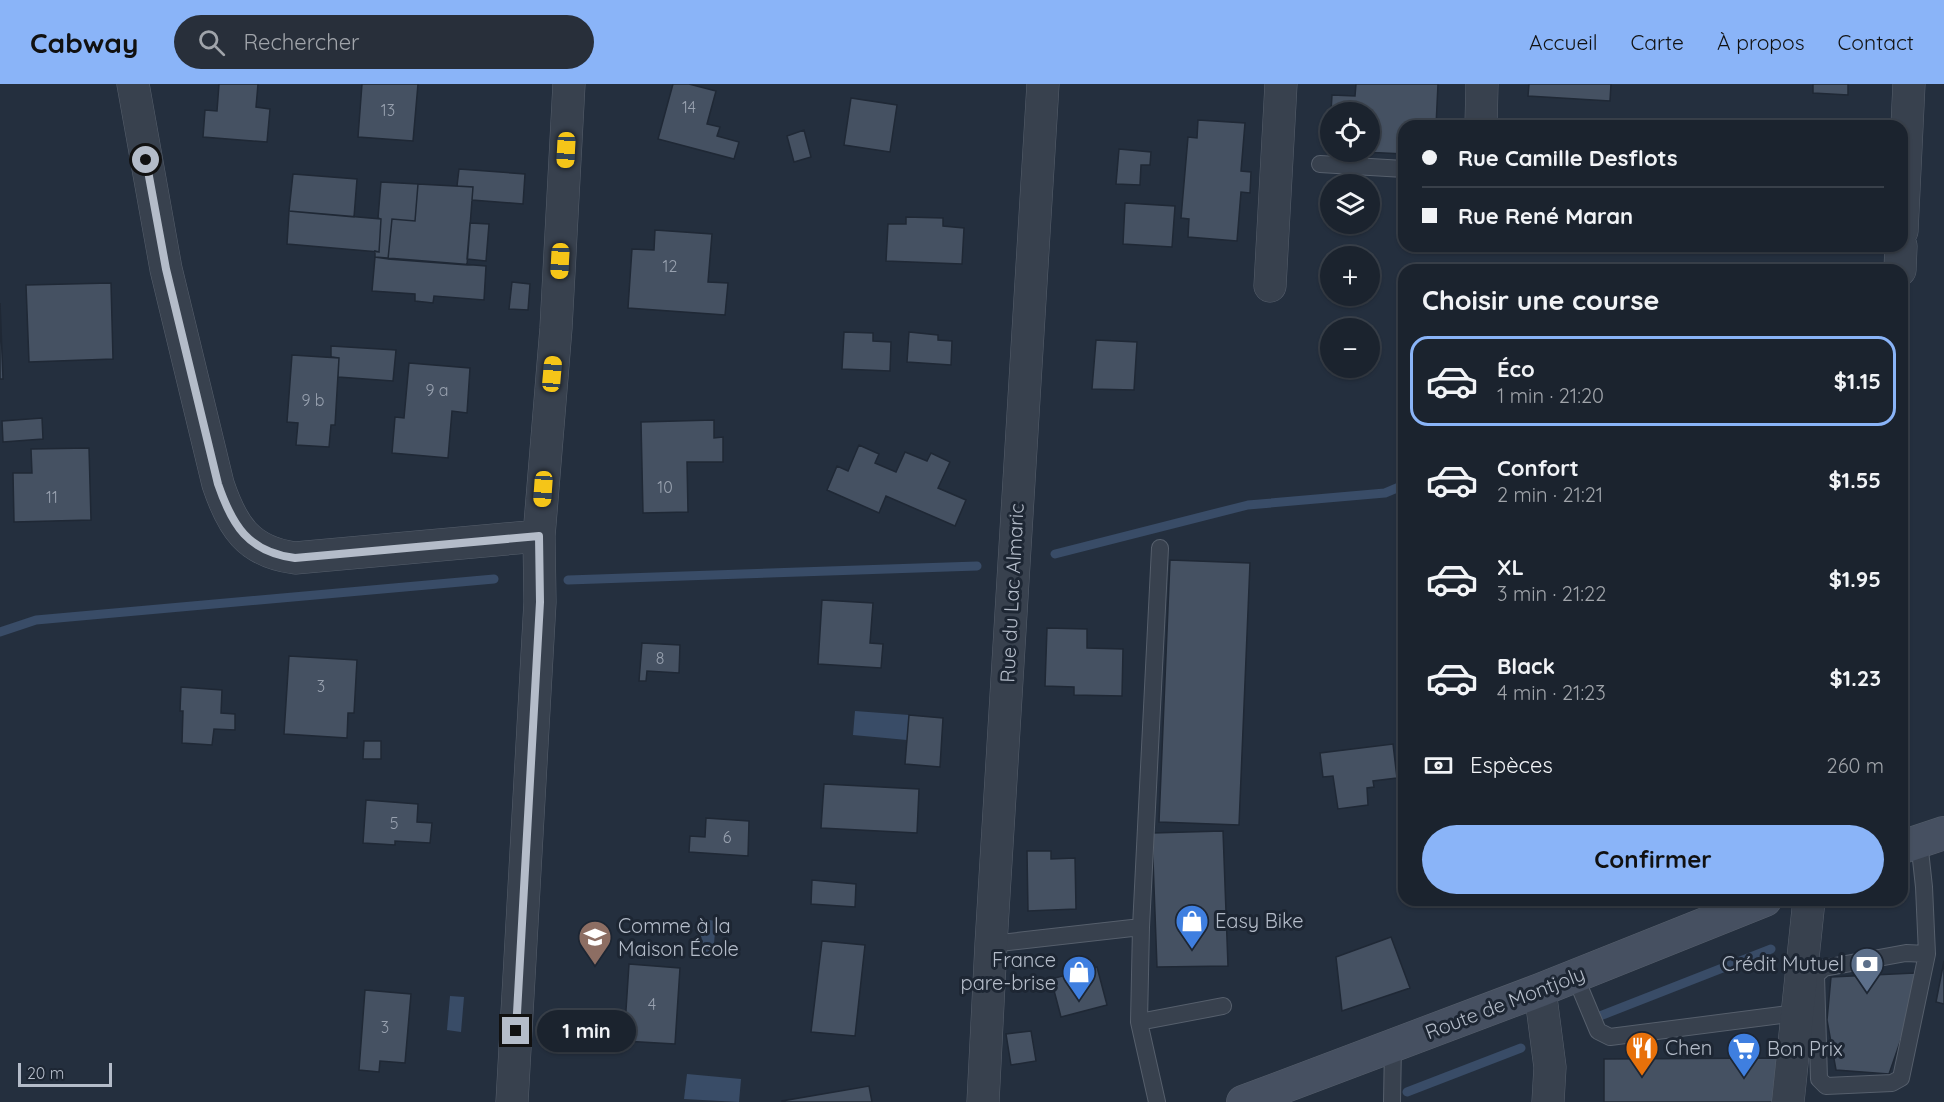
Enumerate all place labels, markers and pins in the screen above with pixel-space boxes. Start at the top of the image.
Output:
shop icon: Easy Bike [1174,903,1210,950]
place label: Easy Bike [1215,908,1304,933]
place label: Comme à la Maison École [618,913,739,961]
school or university icon: Comme à la Maison École [577,919,613,966]
bank icon: Crédit Mutuel [1849,946,1885,993]
place label: France pare-brise [961,947,1056,995]
place label: Crédit Mutuel [1722,951,1844,976]
shop icon: France pare-brise [1061,954,1097,1001]
restaurant icon: Chen [1624,1030,1660,1077]
supermarket icon: Bon Prix [1726,1031,1762,1078]
place label: Chen [1665,1035,1712,1060]
place label: Bon Prix [1767,1036,1843,1061]

